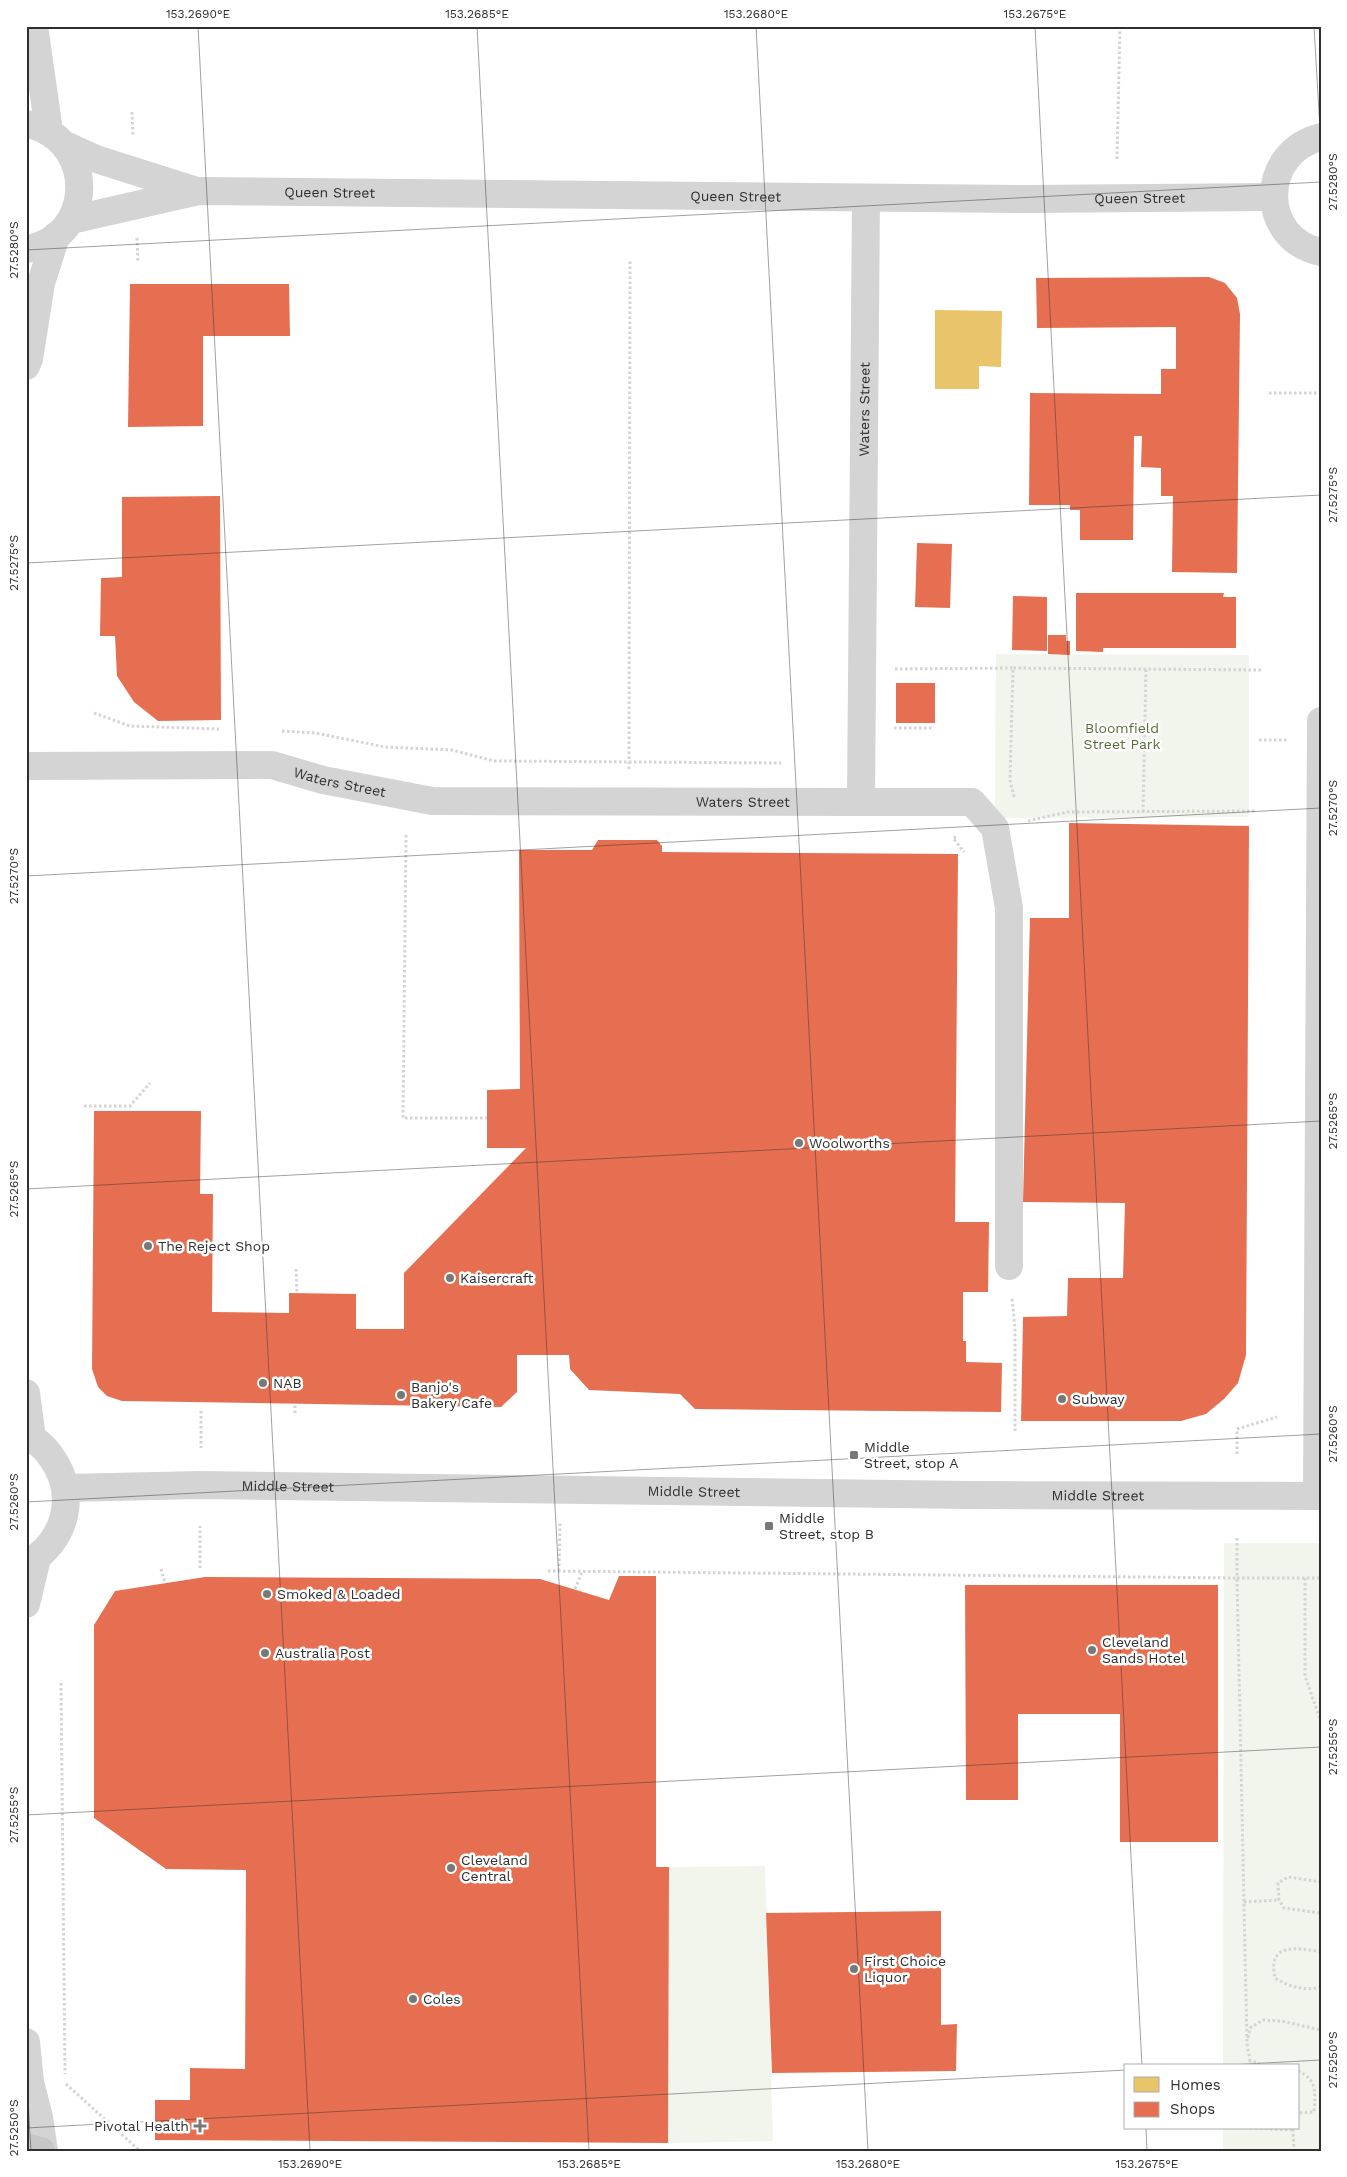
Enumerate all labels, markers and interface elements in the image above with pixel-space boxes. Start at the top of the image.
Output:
text: 153.2690°E [166,7,230,21]
text: 153.2685°E [445,7,509,21]
text: 153.2680°E [724,7,788,21]
text: 153.2675°E [1004,7,1067,21]
text: 27.5280°S [1326,153,1340,211]
street label: Queen Street [284,184,375,201]
street label: Queen Street [690,188,781,205]
street label: Queen Street [1094,190,1185,206]
text: 27.5280°S [7,221,21,279]
street label: Waters Street [856,362,873,456]
text: 27.5275°S [1326,467,1340,523]
text: 27.5275°S [7,535,21,591]
park label: Bloomfield Street Park [1083,720,1161,752]
street label: Waters Street [292,764,387,800]
text: 27.5270°S [1326,780,1340,836]
street label: Waters Street [696,794,790,810]
text: 27.5270°S [7,848,21,904]
text: 27.5265°S [1326,1092,1340,1150]
place label: Woolworths [809,1135,890,1151]
marker: Woolworths [793,1137,805,1149]
text: 27.5265°S [7,1160,21,1218]
place label: The Reject Shop [158,1238,270,1254]
marker: The Reject Shop [142,1240,154,1252]
place label: Kaisercraft [460,1270,534,1286]
marker: Kaisercraft [444,1272,456,1284]
place label: NAB [273,1375,302,1391]
marker: NAB [257,1377,269,1389]
place label: Banjo's Bakery Cafe [411,1379,492,1411]
marker: Banjo's Bakery Cafe [395,1389,407,1401]
place label: Subway [1072,1391,1125,1407]
marker: Subway [1056,1393,1068,1405]
text: 27.5260°S [1326,1405,1340,1463]
place label: Middle Street, stop A [864,1439,959,1471]
marker: Middle Street, stop A [848,1449,860,1461]
text: 27.5260°S [7,1473,21,1531]
street label: Middle Street [242,1478,334,1495]
street label: Middle Street [648,1483,740,1500]
street label: Middle Street [1052,1487,1144,1503]
place label: Middle Street, stop B [779,1510,874,1542]
marker: Middle Street, stop B [763,1520,775,1532]
place label: Smoked & Loaded [277,1586,401,1602]
marker: Smoked & Loaded [261,1588,273,1600]
place label: Cleveland Sands Hotel [1102,1634,1186,1666]
marker: Cleveland Sands Hotel [1086,1644,1098,1656]
place label: Australia Post [275,1645,370,1661]
marker: Australia Post [259,1647,271,1659]
text: 27.5255°S [1326,1719,1340,1775]
text: 27.5255°S [7,1787,21,1843]
place label: Cleveland Central [461,1852,528,1884]
marker: Cleveland Central [445,1862,457,1874]
place label: First Choice Liquor [864,1953,946,1985]
marker: First Choice Liquor [848,1963,860,1975]
place label: Coles [423,1991,461,2007]
marker: Coles [407,1993,419,2005]
text: 27.5250°S [1326,2031,1340,2089]
legend [1124,2064,1300,2130]
text: Homes [1170,2076,1221,2094]
text: 27.5250°S [7,2099,21,2157]
text: Shops [1170,2100,1215,2118]
place label: Pivotal Health [94,2118,189,2134]
marker: Pivotal Health [193,2119,207,2133]
text: 153.2690°E [278,2157,342,2171]
text: 153.2685°E [557,2157,621,2171]
text: 153.2680°E [836,2157,900,2171]
text: 153.2675°E [1116,2157,1179,2171]

